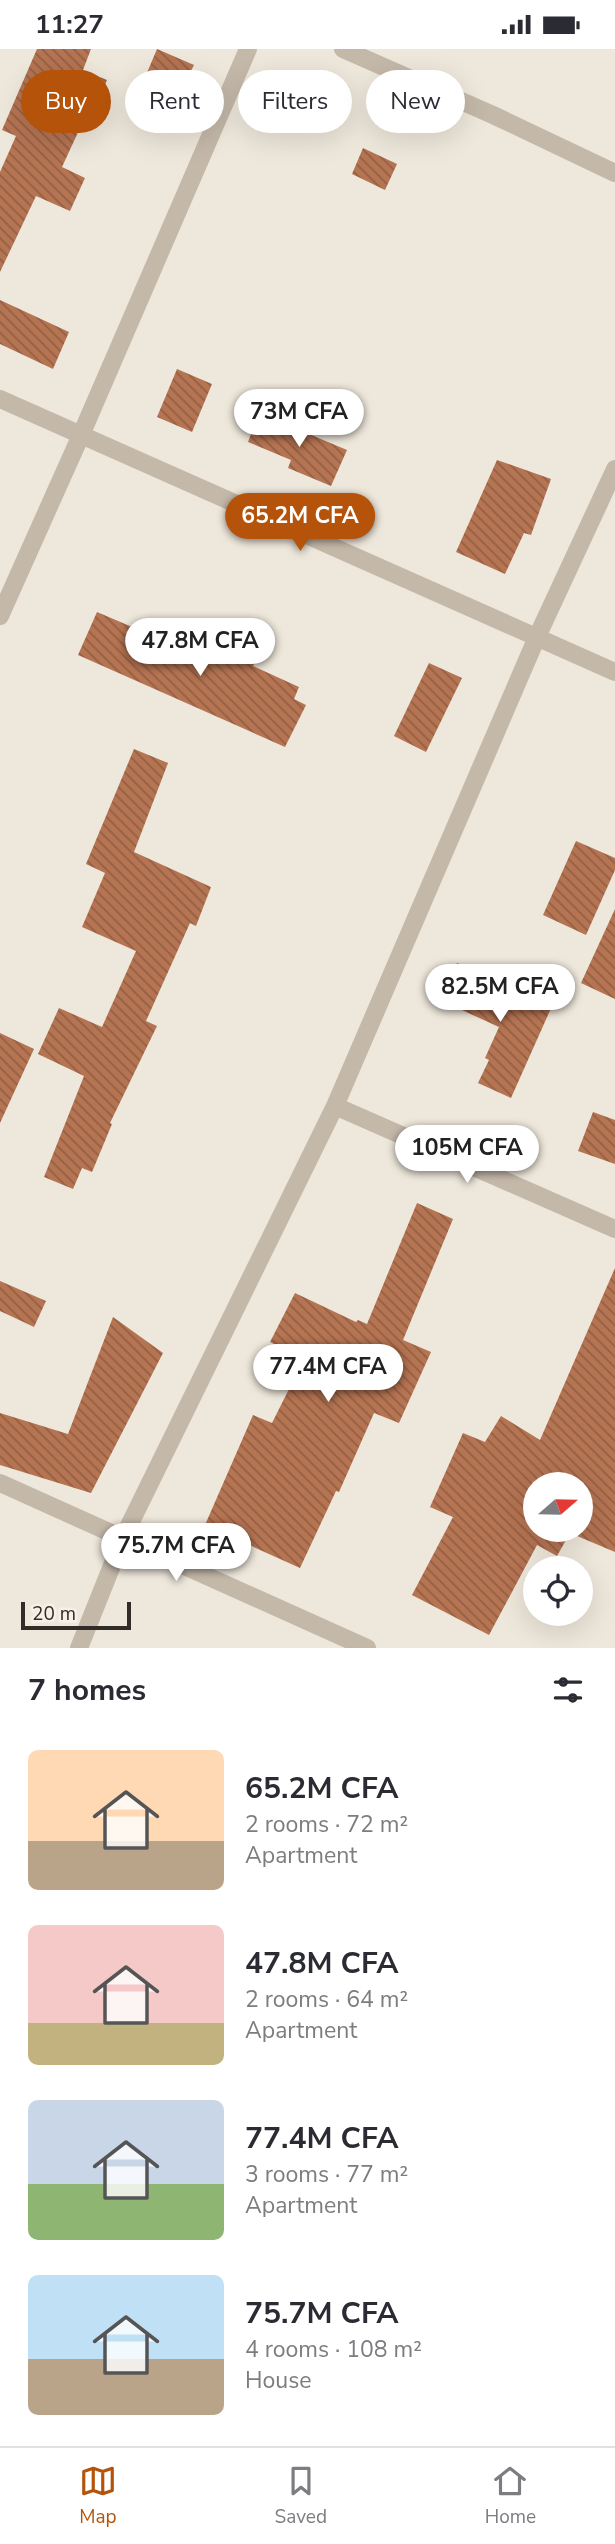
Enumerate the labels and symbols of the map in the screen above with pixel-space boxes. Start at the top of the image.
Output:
pin: 73M CFA [234,389,364,449]
pin: 65.2M CFA [220,493,380,553]
pin: 47.8M CFA [120,619,280,678]
pin: 82.5M CFA [420,965,580,1024]
pin: 105M CFA [395,1125,539,1185]
pin: 77.4M CFA [248,1345,408,1404]
north arrow [523,1472,593,1542]
pin: 75.7M CFA [96,1523,256,1583]
scale bar [21,1599,131,1631]

